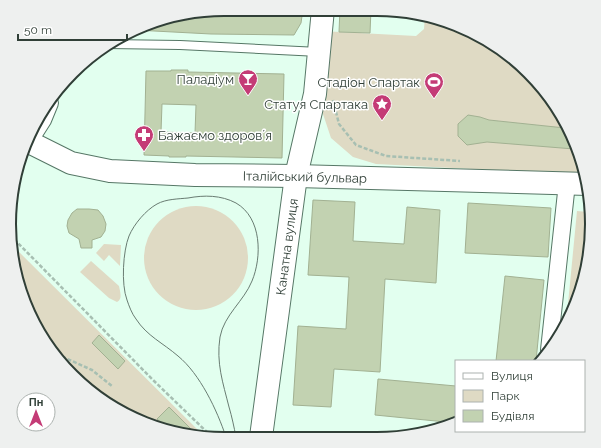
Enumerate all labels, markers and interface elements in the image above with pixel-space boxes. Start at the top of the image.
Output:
scale bar [18,16,127,42]
text: 50 m [24,23,52,37]
bar icon: Паладіум [237,68,259,96]
sports icon: Стадіон Спартак [423,71,445,99]
place label: Паладіум [177,72,234,87]
place label: Стадіон Спартак [317,75,420,90]
place icon: Статуя Спартака [371,93,393,121]
place label: Статуя Спартака [264,97,368,112]
pharmacy icon: Бажаємо здоровʼя [133,124,155,152]
place label: Бажаємо здоровʼя [158,128,272,143]
street label: Італійський бульвар [243,168,367,185]
street label: Канатна вулиця [273,197,300,296]
legend [455,360,585,432]
text: Вулиця [491,369,533,383]
text: Парк [491,389,520,403]
north arrow [16,392,56,432]
text: Пн [29,396,43,409]
text: Будівля [491,409,534,423]

